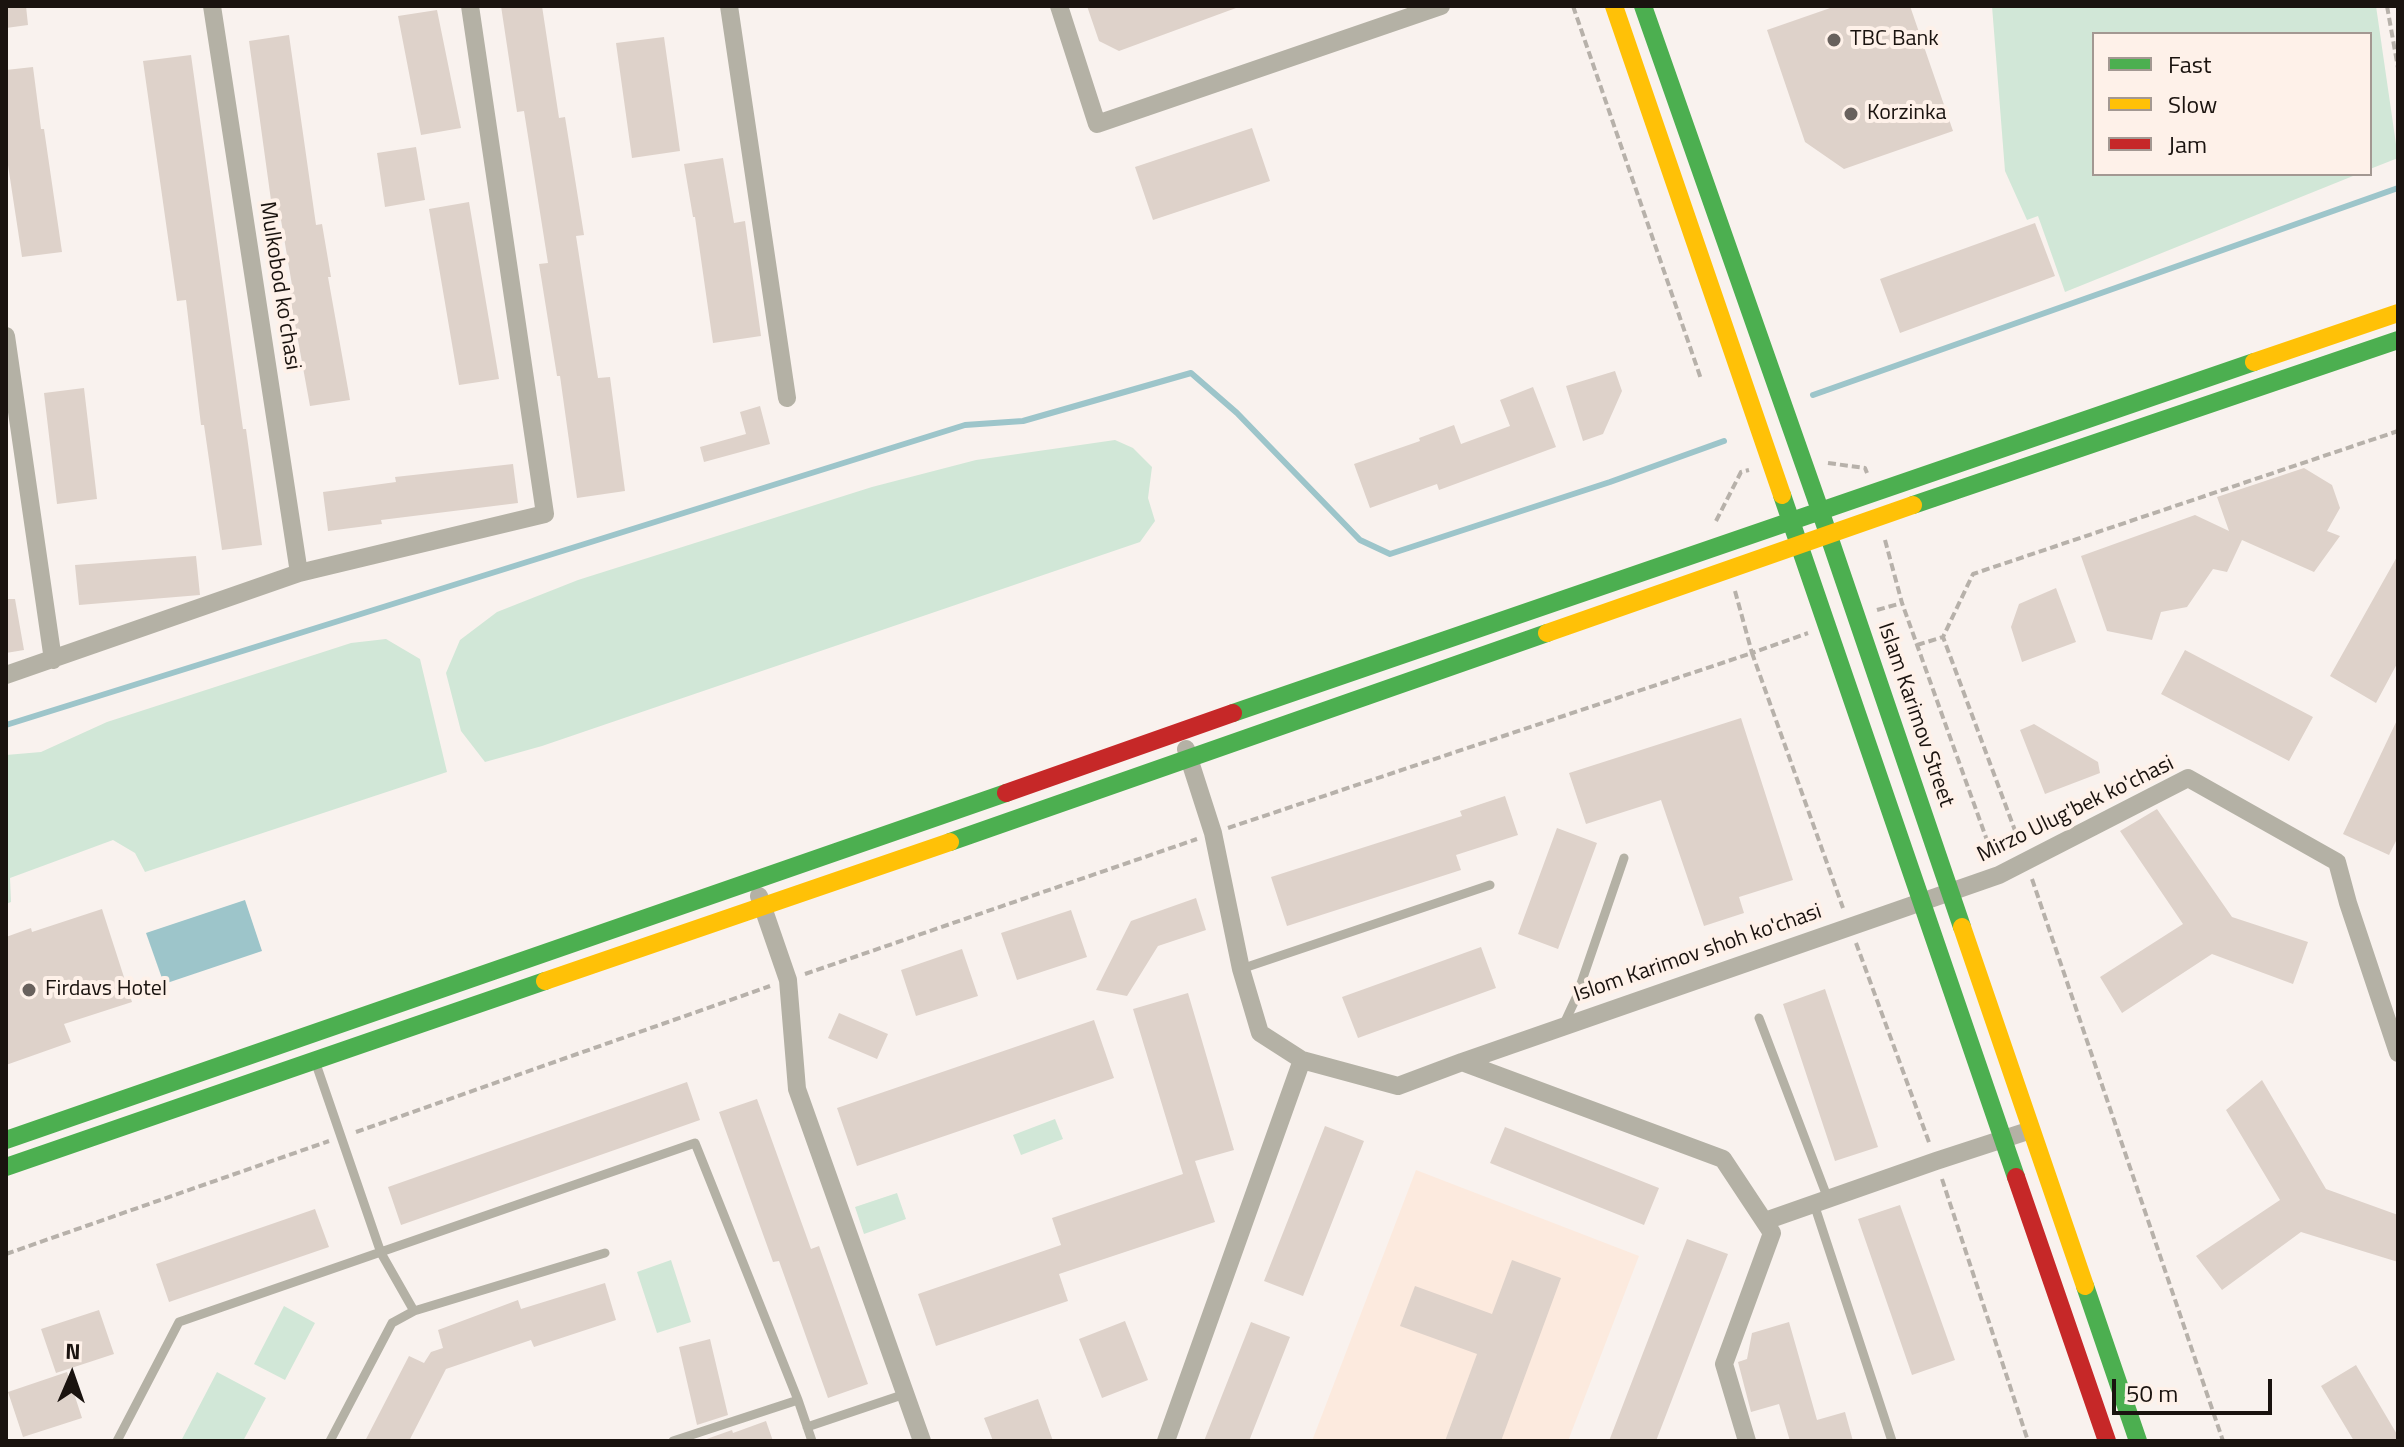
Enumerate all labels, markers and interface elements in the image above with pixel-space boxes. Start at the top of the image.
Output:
place label: TBC Bank [1850,27,1939,53]
marker: TBC Bank [1825,31,1843,49]
legend [2092,32,2372,176]
text: Fast [2168,46,2211,82]
text: Slow [2168,86,2217,122]
place label: Korzinka [1867,101,1947,127]
marker: Korzinka [1842,105,1860,123]
text: Jam [2168,126,2207,162]
street label: Mulkobod ko'chasi [253,200,305,372]
street label: Islam Karimov Street [1871,620,1959,810]
street label: Mirzo Ulug'bek ko'chasi [1973,751,2179,869]
street label: Islom Karimov shoh ko'chasi [1571,899,1825,1009]
place label: Firdavs Hotel [45,977,167,1003]
marker: Firdavs Hotel [20,981,38,999]
text: N [65,1334,81,1368]
north arrow [32,1335,112,1415]
scale bar [2116,1363,2276,1413]
text: 50 m [2126,1375,2178,1411]

